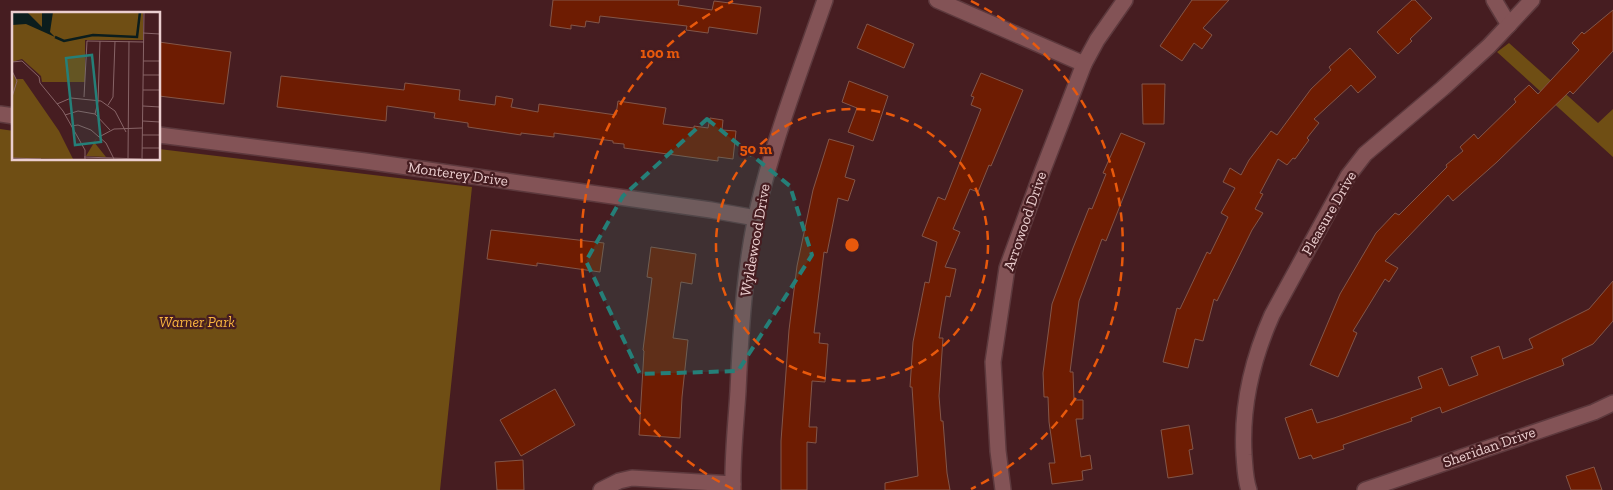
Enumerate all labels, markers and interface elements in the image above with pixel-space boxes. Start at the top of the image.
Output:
inset map [12,12,160,160]
text: 100 m [640,44,680,62]
text: 50 m [740,140,772,158]
street label: Monterey Drive [407,158,509,190]
street label: Pleasure Drive [1298,168,1360,258]
street label: Arrowood Drive [1000,169,1050,273]
street label: Wyldewood Drive [736,182,774,298]
centre of rings [843,236,861,254]
park label: Warner Park [159,313,235,331]
street label: Sheridan Drive [1440,423,1538,471]

